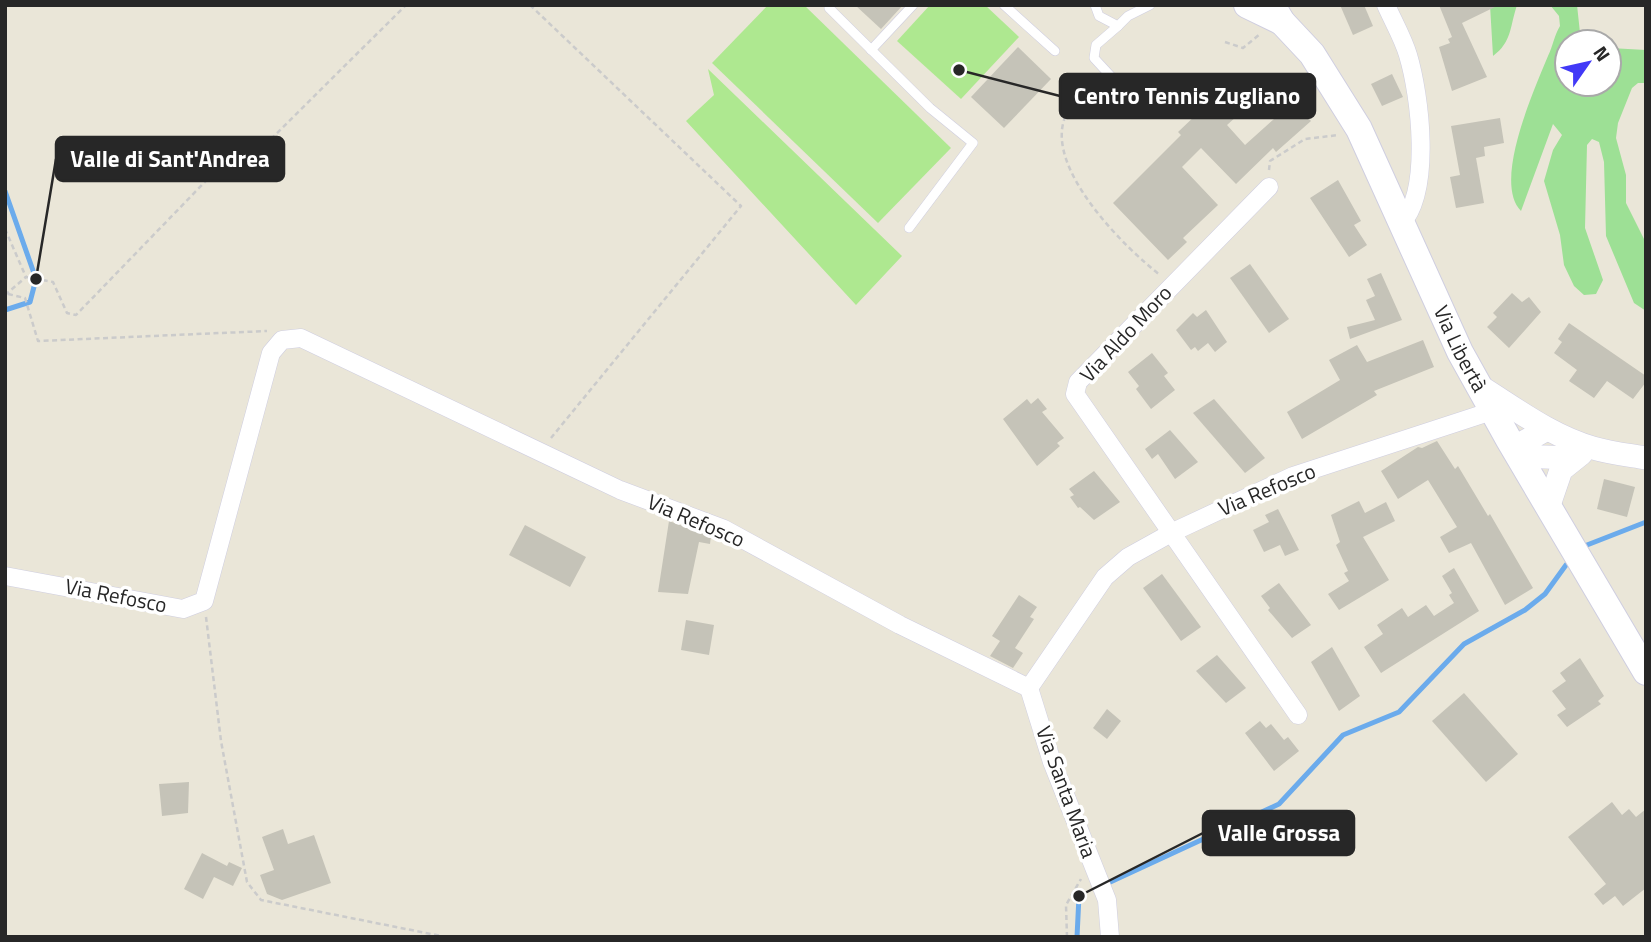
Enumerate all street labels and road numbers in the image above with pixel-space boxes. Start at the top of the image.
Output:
street label: Via Aldo Moro [1072,277,1179,389]
street label: Via Libertà [1426,300,1496,398]
street label: Via Refosco [1213,454,1320,524]
street label: Via Refosco [643,485,750,555]
street label: Via Refosco [63,569,170,621]
street label: Via Santa Maria [1028,721,1106,862]

